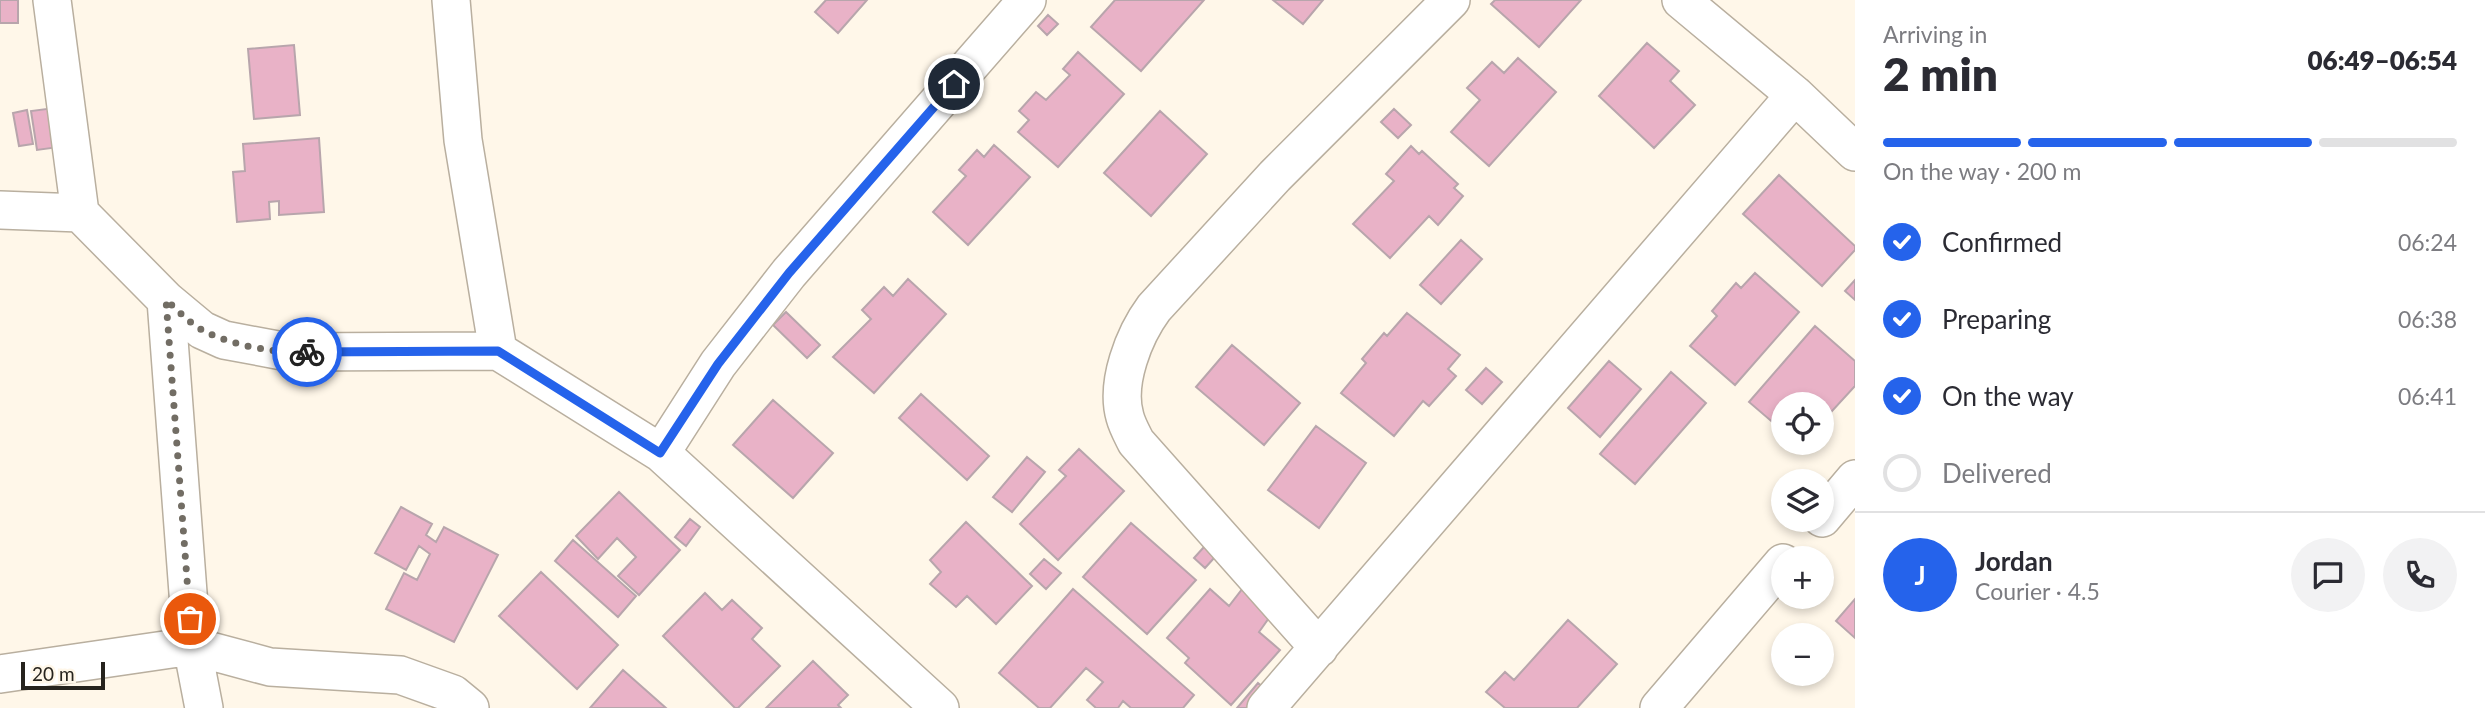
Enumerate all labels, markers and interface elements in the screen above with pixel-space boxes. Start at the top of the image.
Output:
text: Arriving in [1883,20,1987,48]
text: 06:49–06:54 [2307,44,2457,76]
text: 2 min [1883,46,1998,101]
pin [924,54,984,114]
icon: home [935,65,973,103]
text: On the way · 200 m [1883,157,2082,185]
icon: check [1883,223,1921,261]
text: Confirmed [1942,226,2062,258]
text: 06:24 [2398,228,2457,256]
icon: check [1883,300,1921,338]
text: Preparing [1942,303,2051,335]
text: 06:38 [2398,305,2457,333]
courier [272,317,342,387]
icon: bike [288,333,326,371]
icon: check [1883,377,1921,415]
text: On the way [1942,380,2074,412]
text: 06:41 [2398,382,2457,410]
map controls [1771,392,1834,686]
button: locate [1771,392,1834,455]
text: Delivered [1942,457,2052,489]
button: layers [1771,469,1834,532]
button: chat [2291,538,2365,612]
button: phone [2383,538,2457,612]
text: Jordan [1975,545,2053,577]
button: + [1771,546,1834,609]
text: J [1914,559,1926,591]
text: Courier · 4.5 [1975,577,2100,605]
pin [160,589,220,649]
icon: bag [171,600,209,638]
button: − [1771,623,1834,686]
scale bar [21,659,105,691]
text: 20 m [32,662,75,685]

